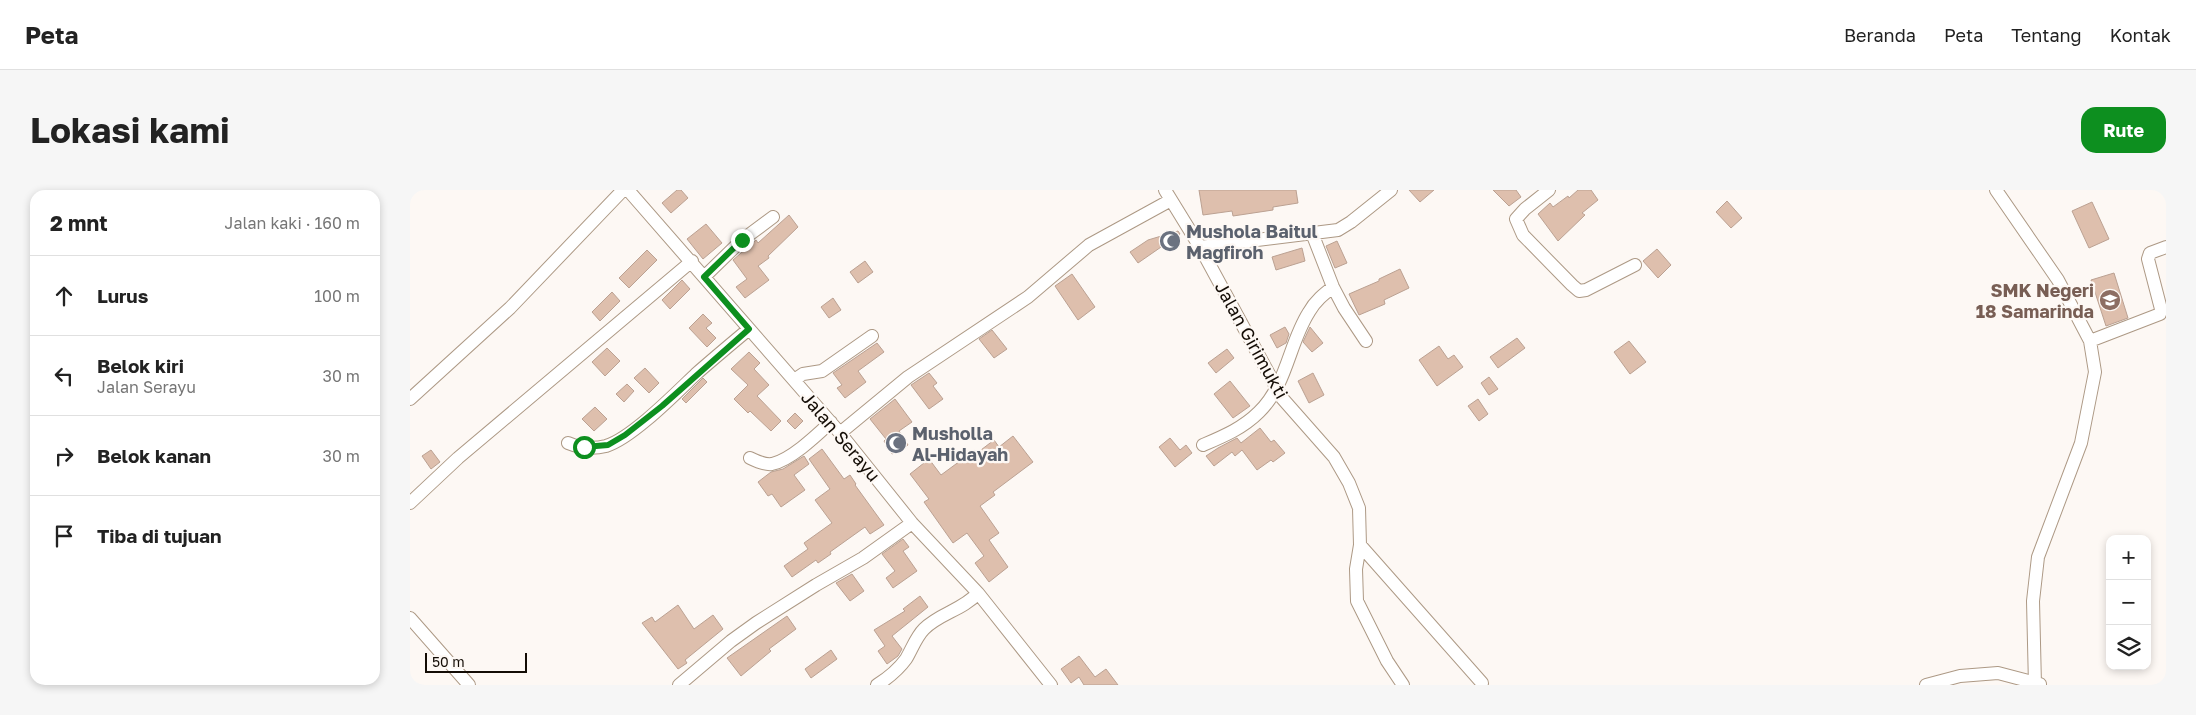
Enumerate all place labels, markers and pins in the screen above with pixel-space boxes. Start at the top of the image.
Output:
place label: Mushola Baitul Magfiroh [1186,220,1317,263]
mosque icon: Mushola Baitul Magfiroh [1158,229,1182,253]
place label: SMK Negeri 18 Samarinda [1976,279,2094,322]
school or university icon: SMK Negeri 18 Samarinda [2098,288,2122,312]
place label: Musholla Al-Hidayah [912,422,1008,465]
mosque icon: Musholla Al-Hidayah [884,431,908,455]

